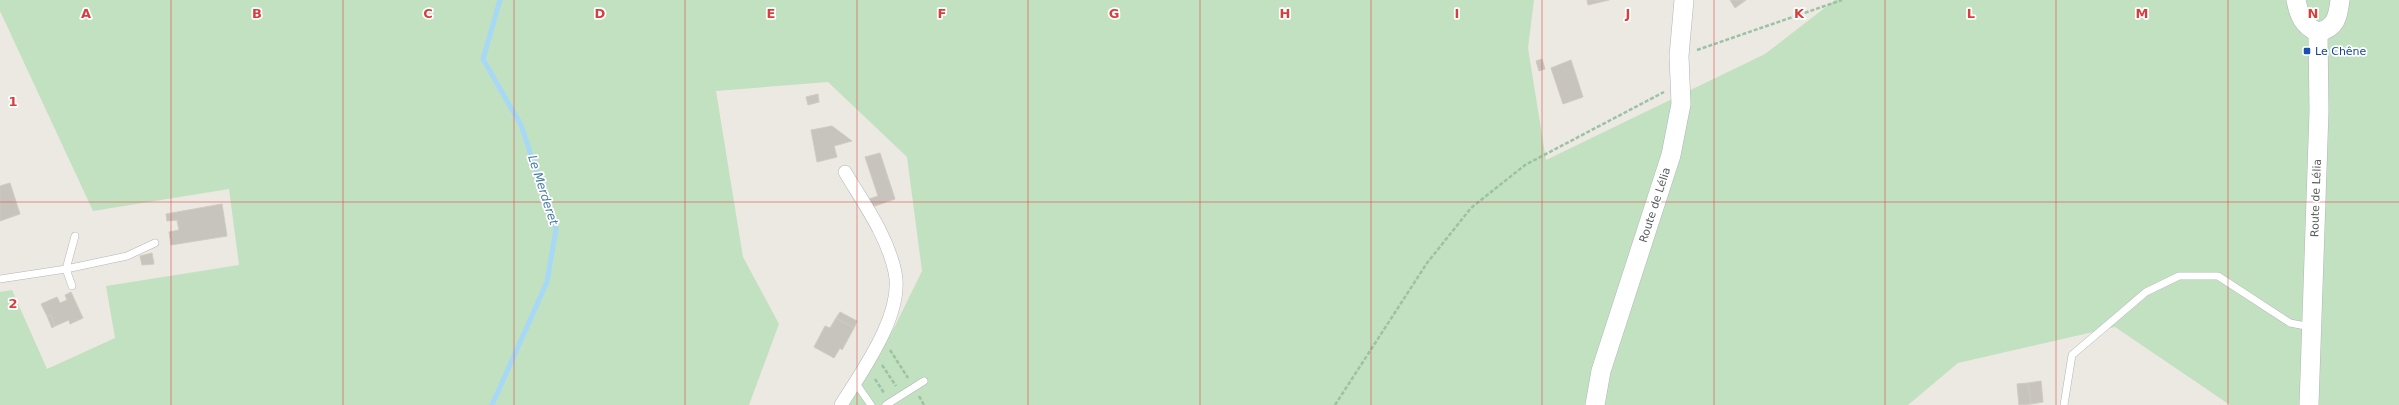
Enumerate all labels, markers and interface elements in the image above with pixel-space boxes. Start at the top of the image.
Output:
text: A [81,6,91,21]
text: B [252,6,262,21]
text: C [423,6,433,21]
text: D [595,6,606,21]
text: E [767,6,775,21]
text: F [938,6,946,21]
text: G [1109,6,1119,21]
text: H [1280,6,1290,21]
text: I [1455,6,1459,21]
text: J [1625,6,1630,21]
text: K [1794,6,1805,21]
text: L [1967,6,1975,21]
text: M [2136,6,2148,21]
text: N [2308,6,2318,21]
place label: Le Chêne [2315,45,2367,58]
marker: Le Chêne [2302,46,2312,56]
text: 1 [8,94,18,109]
water label: Le Merderet [525,153,561,228]
street label: Route de Lélia [2308,159,2324,237]
street label: Route de Lélia [1637,166,1673,244]
text: 2 [8,296,18,311]

